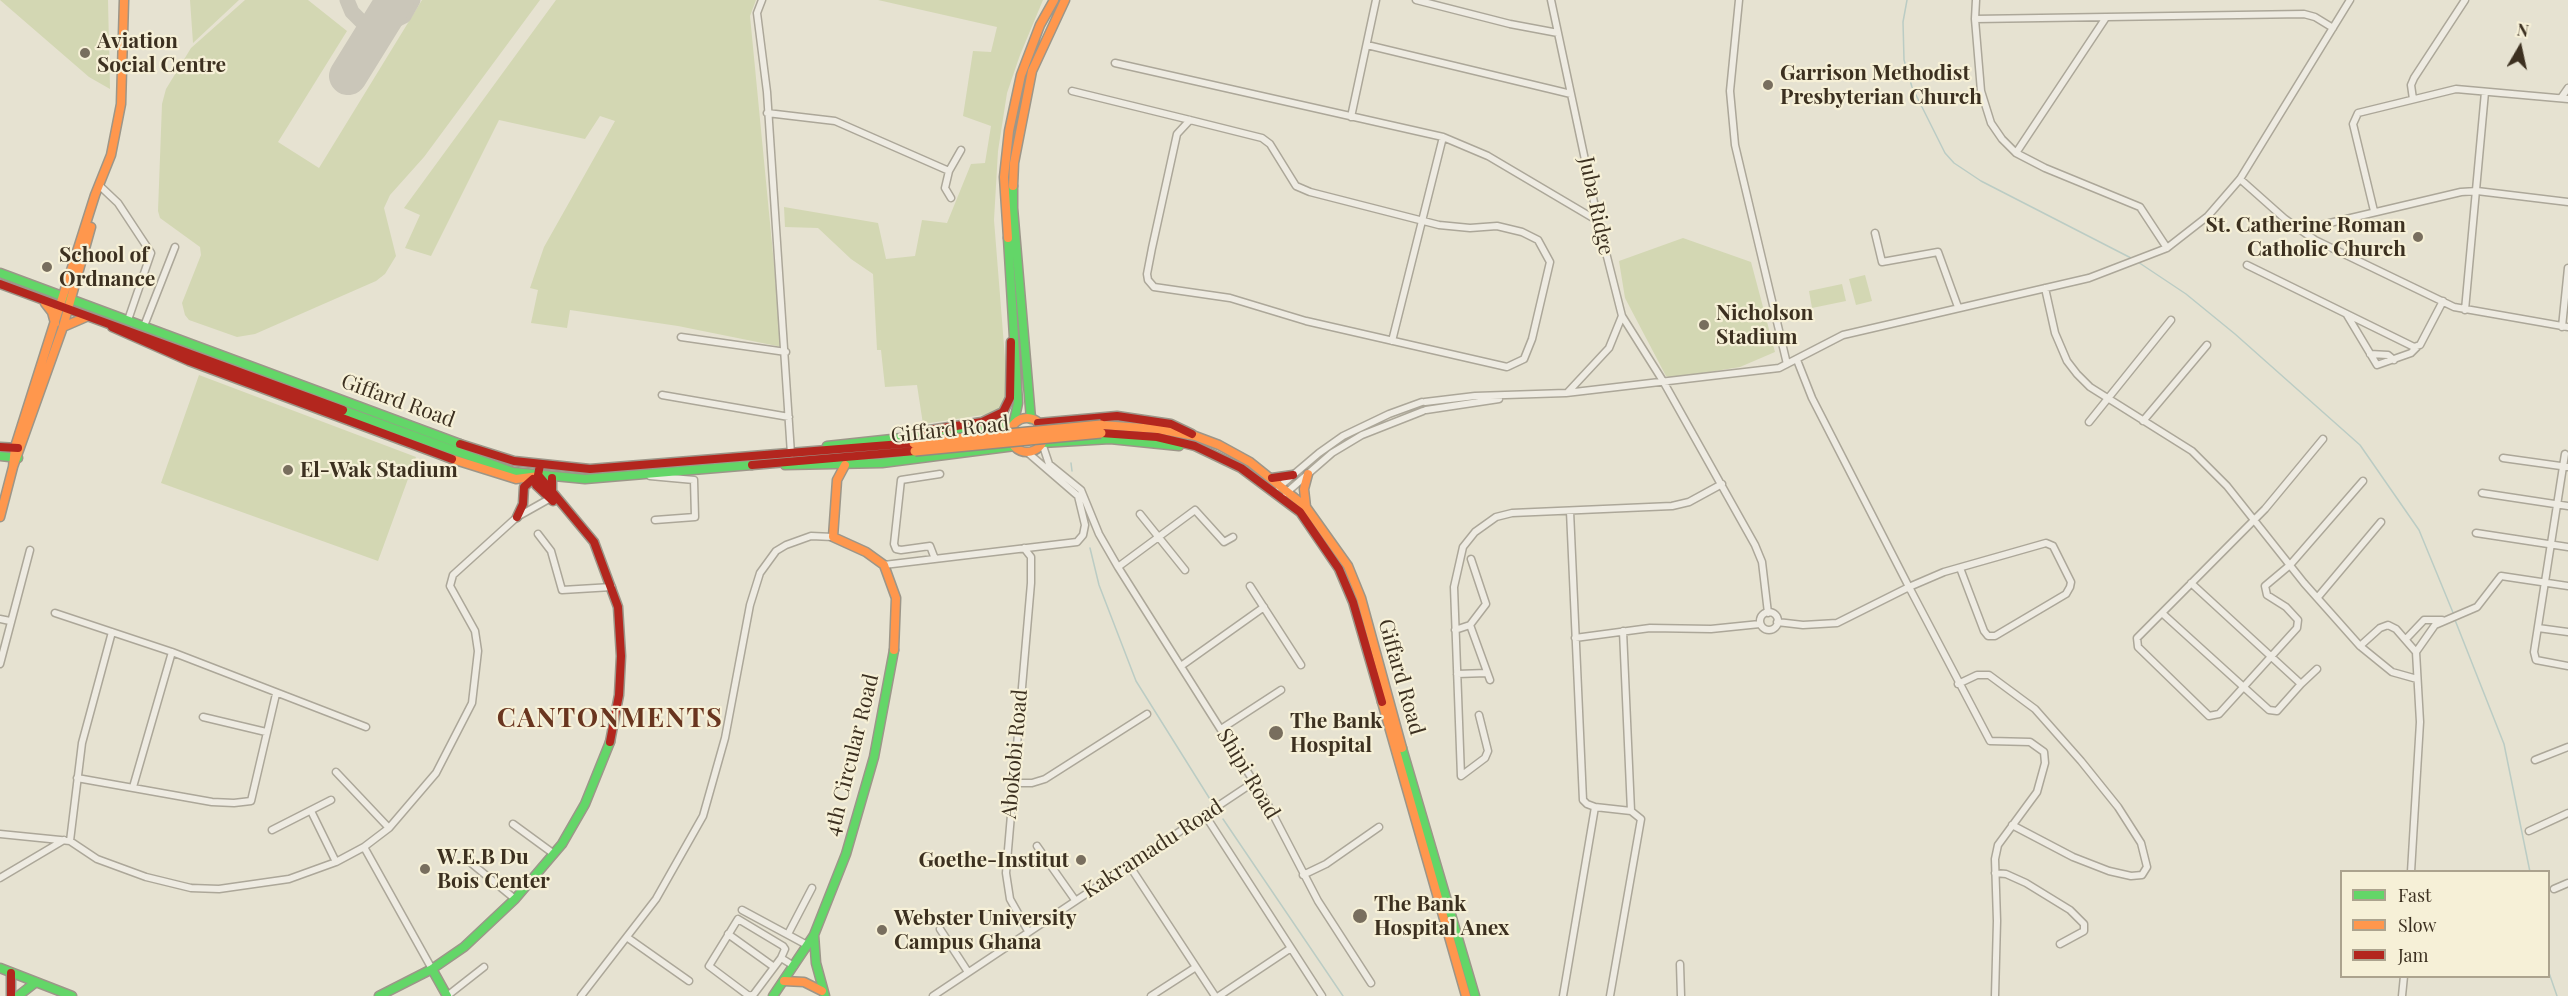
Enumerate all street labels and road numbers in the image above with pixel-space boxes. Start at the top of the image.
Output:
street label: Juba Ridge [1573,155,1619,257]
street label: Giffard Road [338,369,458,433]
street label: Giffard Road [889,411,1011,449]
street label: Giffard Road [1372,616,1430,738]
street label: 4th Circular Road [820,671,884,839]
street label: Abokobi Road [997,688,1033,820]
street label: Shipi Road [1211,724,1285,824]
street label: Kakramadu Road [1078,794,1228,904]

